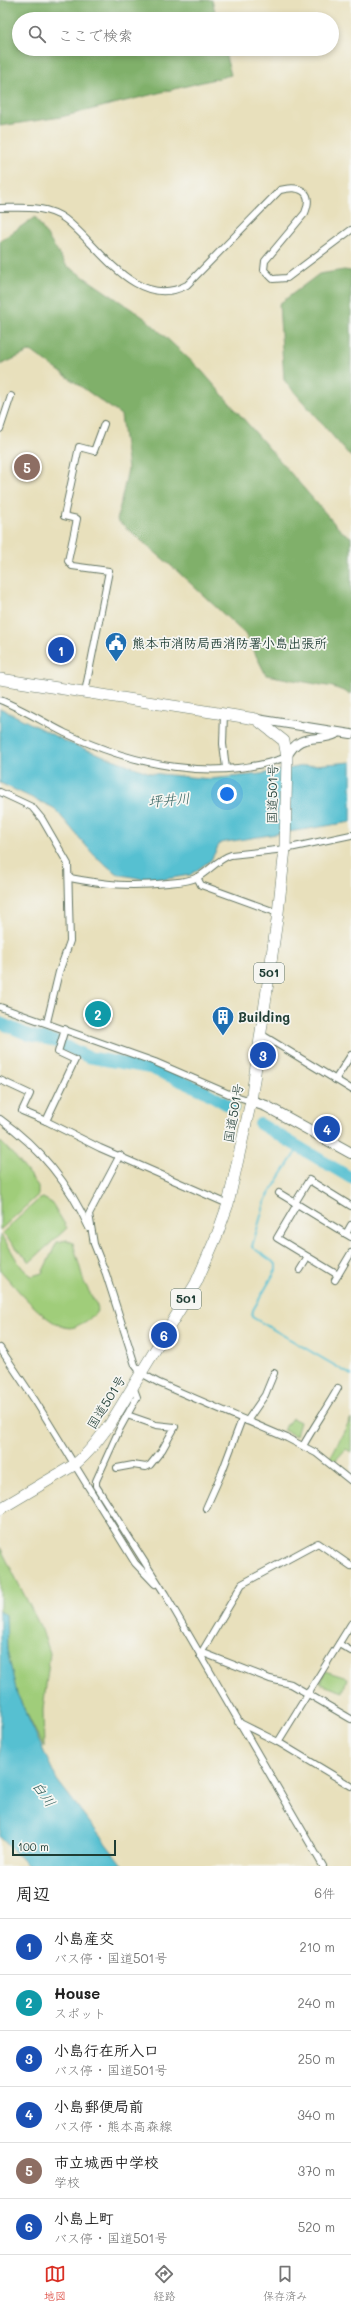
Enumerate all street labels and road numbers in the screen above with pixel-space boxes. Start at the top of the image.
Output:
street label: 国道501号 [262,764,281,824]
road number: 501 [254,963,284,983]
street label: 国道501号 [219,1082,246,1144]
road number: 501 [171,1289,201,1309]
street label: 国道501号 [82,1372,129,1432]

